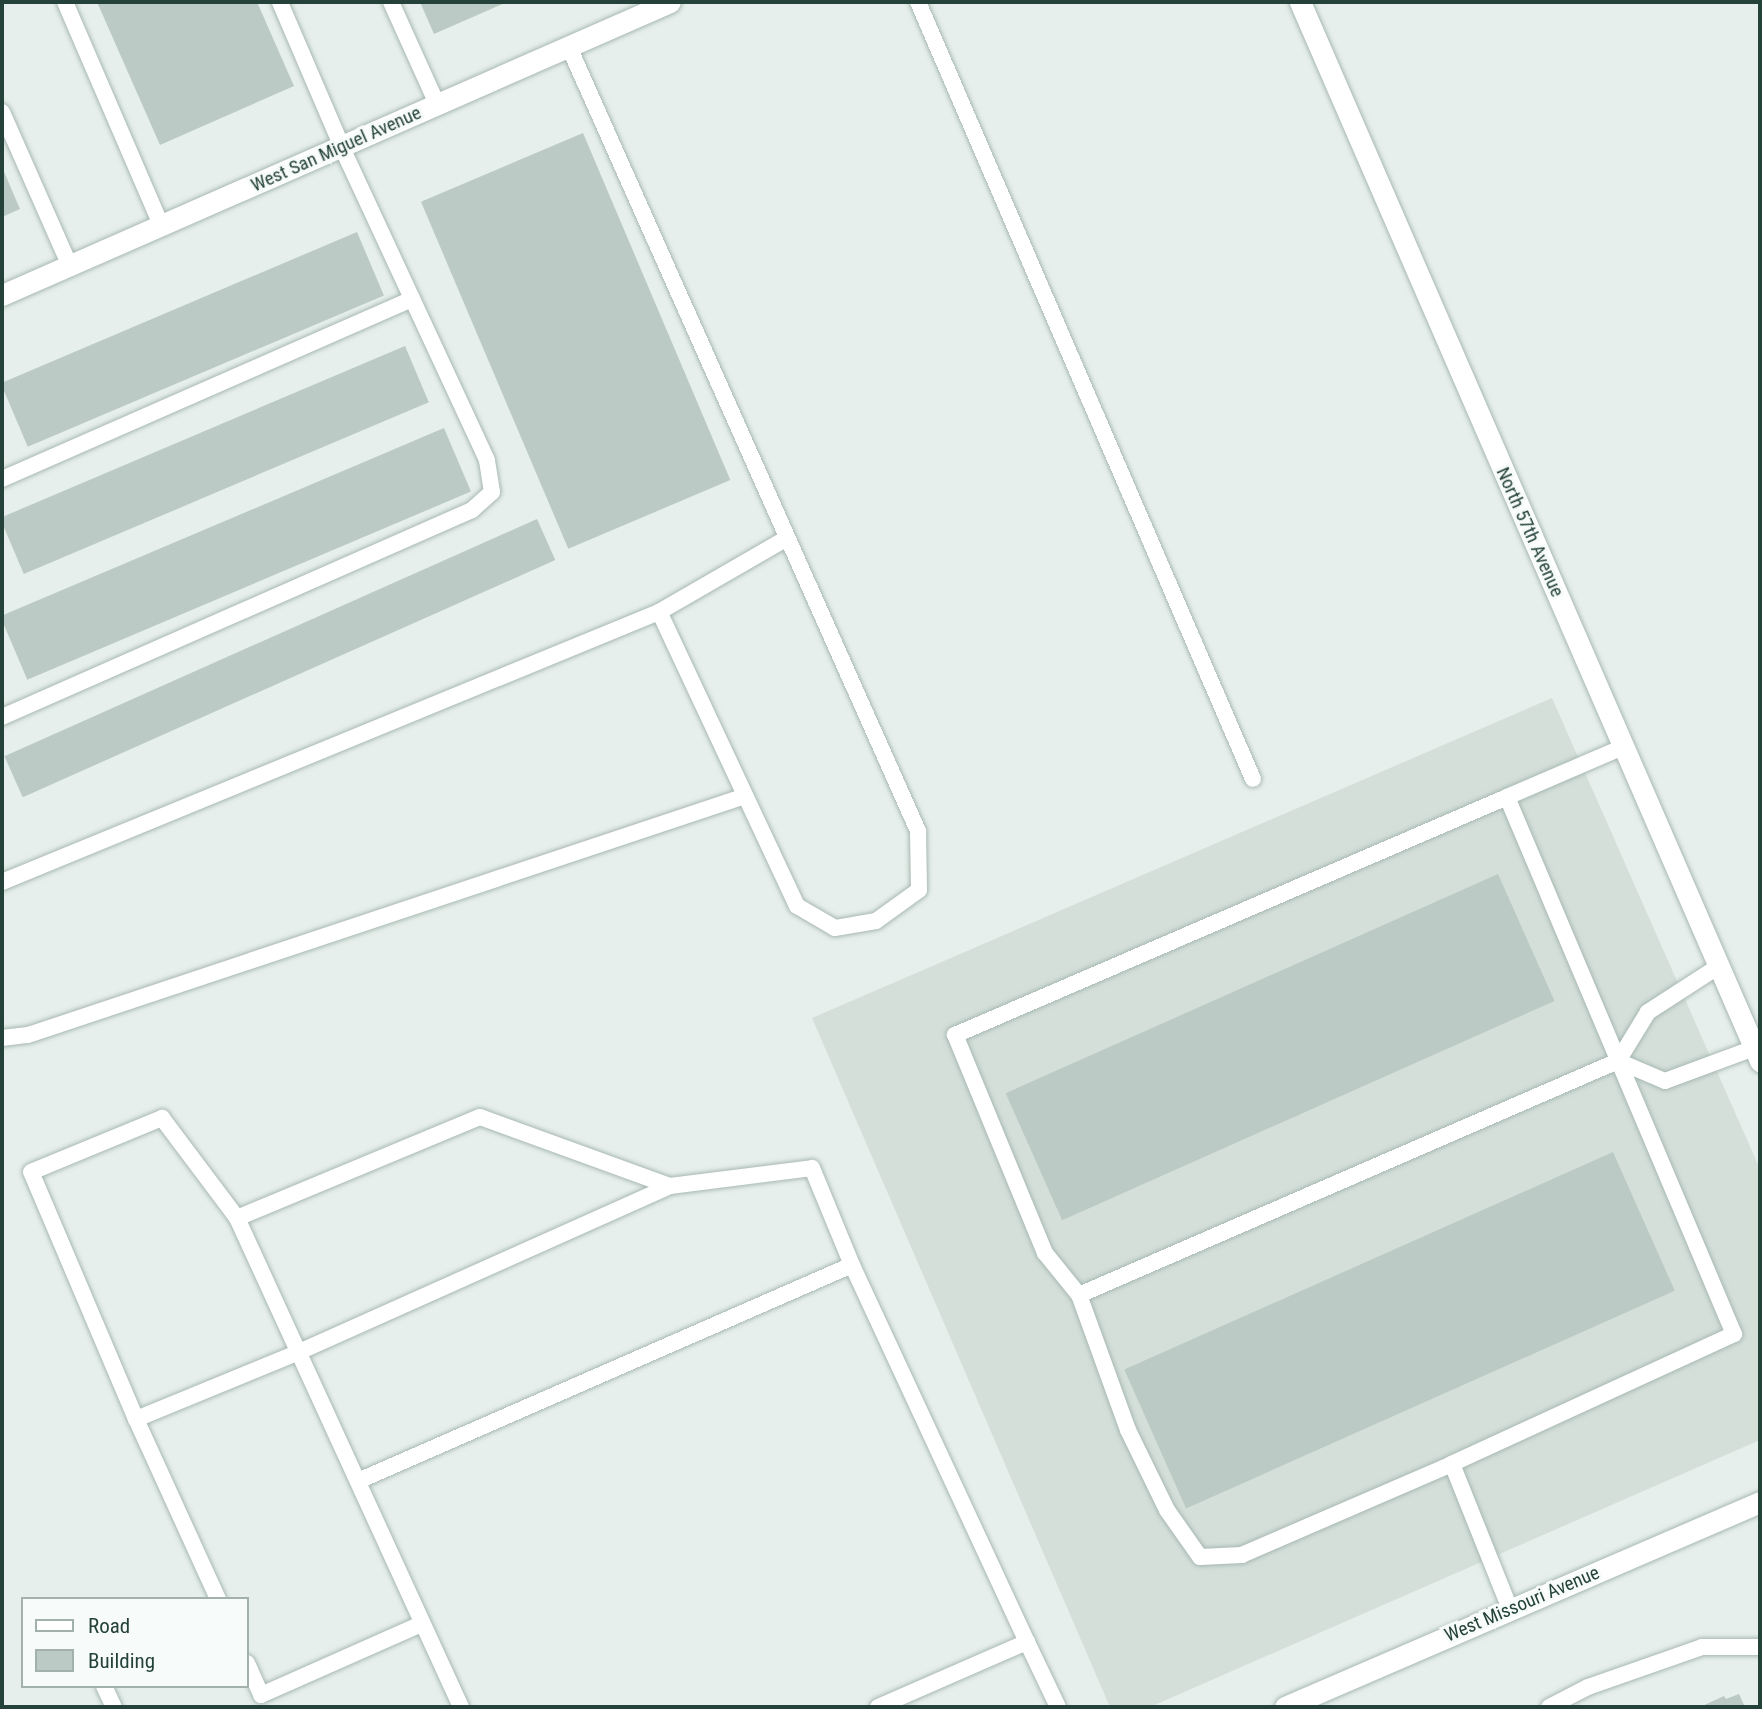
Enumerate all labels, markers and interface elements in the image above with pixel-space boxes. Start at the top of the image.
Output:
street label: West San Miguel Avenue [247,101,425,197]
street label: North 57th Avenue [1491,464,1569,600]
street label: West Missouri Avenue [1441,1561,1603,1647]
legend [21,1597,248,1688]
text: Road [88,1614,130,1638]
text: Building [88,1649,155,1673]

